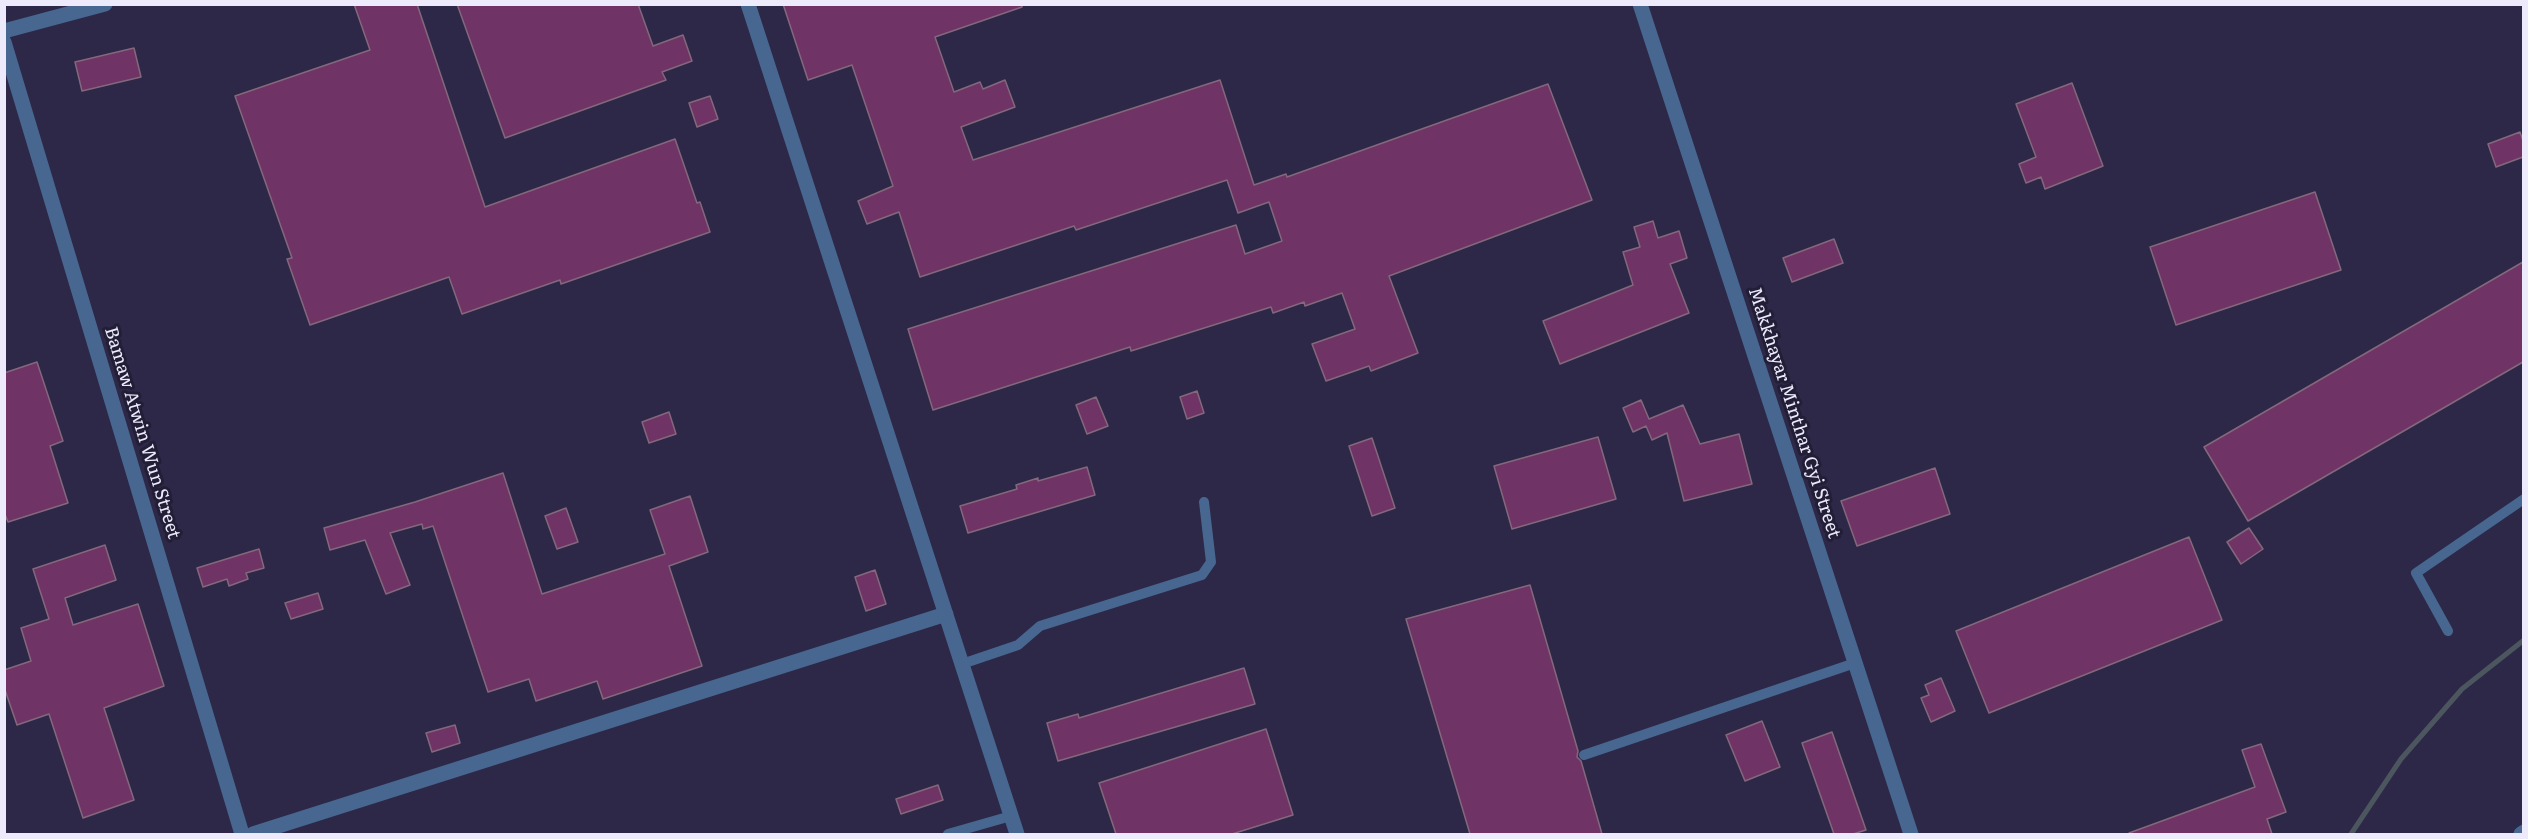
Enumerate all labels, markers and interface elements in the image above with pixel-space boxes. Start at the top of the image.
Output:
street label: Makkhayar Minthar Gyi Street [1743,285,1845,541]
street label: Bamaw Atwin Wun Street [99,324,185,542]

